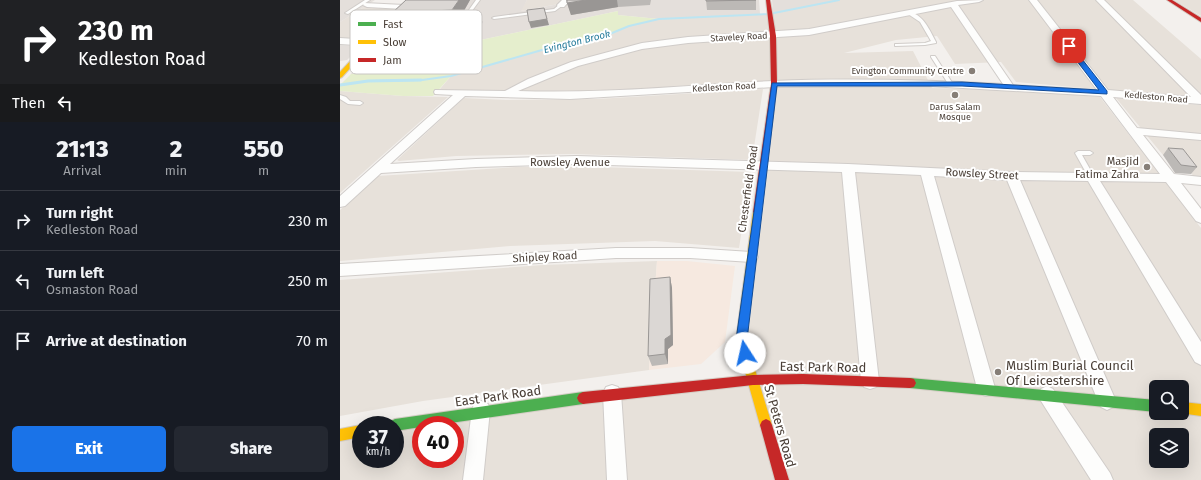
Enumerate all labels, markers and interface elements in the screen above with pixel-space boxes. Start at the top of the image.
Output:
legend [350,10,482,74]
text: 230 m [78,14,154,47]
icon: right [12,16,64,68]
text: Fast [383,18,403,31]
water label: Evington Brook [542,28,612,56]
pin [1052,29,1086,63]
street label: Staveley Road [710,31,768,43]
icon: arrive [1058,35,1080,57]
text: Slow [383,36,407,49]
text: Kedleston Road [78,48,206,70]
text: Jam [383,54,402,67]
place label: Evington Community Centre [851,66,964,76]
marker: Evington Community Centre [967,66,977,76]
street label: Kedleston Road [692,80,756,94]
street label: Kedleston Road [1124,89,1188,105]
marker: Darus Salam Mosque [950,90,960,100]
icon: left [54,92,76,114]
text: Then [12,94,46,112]
place label: Darus Salam Mosque [930,102,980,122]
text: 21:13 [56,135,109,163]
text: 2 [170,135,182,163]
text: 550 [243,135,284,163]
street label: Chesterfield Road [735,145,761,233]
place label: Masjid Fatima Zahra [1075,155,1139,181]
street label: Rowsley Avenue [530,156,610,169]
marker: Masjid Fatima Zahra [1142,162,1152,172]
text: Arrival [63,163,101,178]
text: min [165,163,187,178]
text: m [258,163,269,178]
street label: Rowsley Street [945,166,1019,182]
text: Turn right [46,204,113,222]
icon: right [12,210,34,232]
text: 230 m [288,212,328,230]
text: Kedleston Road [46,222,138,237]
street label: Shipley Road [512,249,578,265]
text: Turn left [46,264,104,282]
icon: left [12,270,34,292]
text: 250 m [288,272,328,290]
text: Osmaston Road [46,282,138,297]
icon: arrive [12,330,34,352]
text: Arrive at destination [46,332,187,350]
text: 70 m [296,332,328,350]
position arrow [724,332,766,374]
place label: Muslim Burial Council Of Leicestershire [1006,358,1134,388]
street label: East Park Road [779,359,867,375]
marker: Muslim Burial Council Of Leicestershire [993,367,1003,377]
map controls [1149,380,1189,468]
button: search [1149,380,1189,420]
street label: East Park Road [454,383,542,409]
street label: St Peters Road [761,383,799,469]
speed limit sign: 40 [412,416,464,468]
text: 37 [368,425,388,449]
button: Exit [12,426,166,472]
button: Share [174,426,328,472]
button: layers [1149,428,1189,468]
text: km/h [366,446,390,458]

